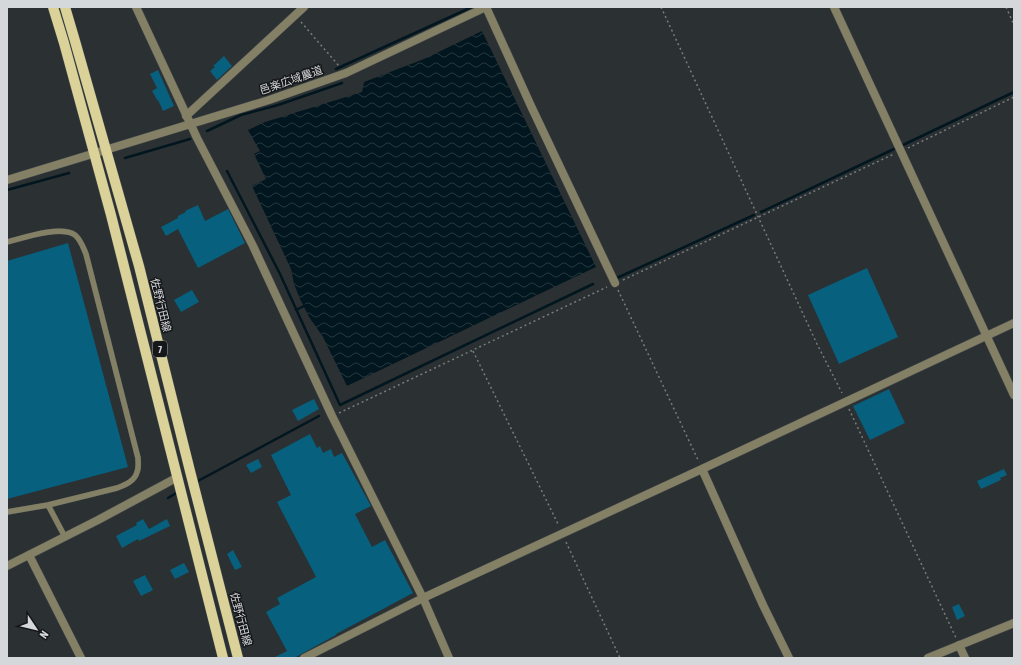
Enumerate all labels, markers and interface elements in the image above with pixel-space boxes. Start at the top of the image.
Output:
street label: 邑楽広域農道 [258,64,324,96]
street label: 佐野行田線 [149,277,173,333]
road number: 7 [153,341,167,357]
street label: 佐野行田線 [228,591,254,647]
north arrow [16,609,56,649]
text: N [37,629,51,641]

